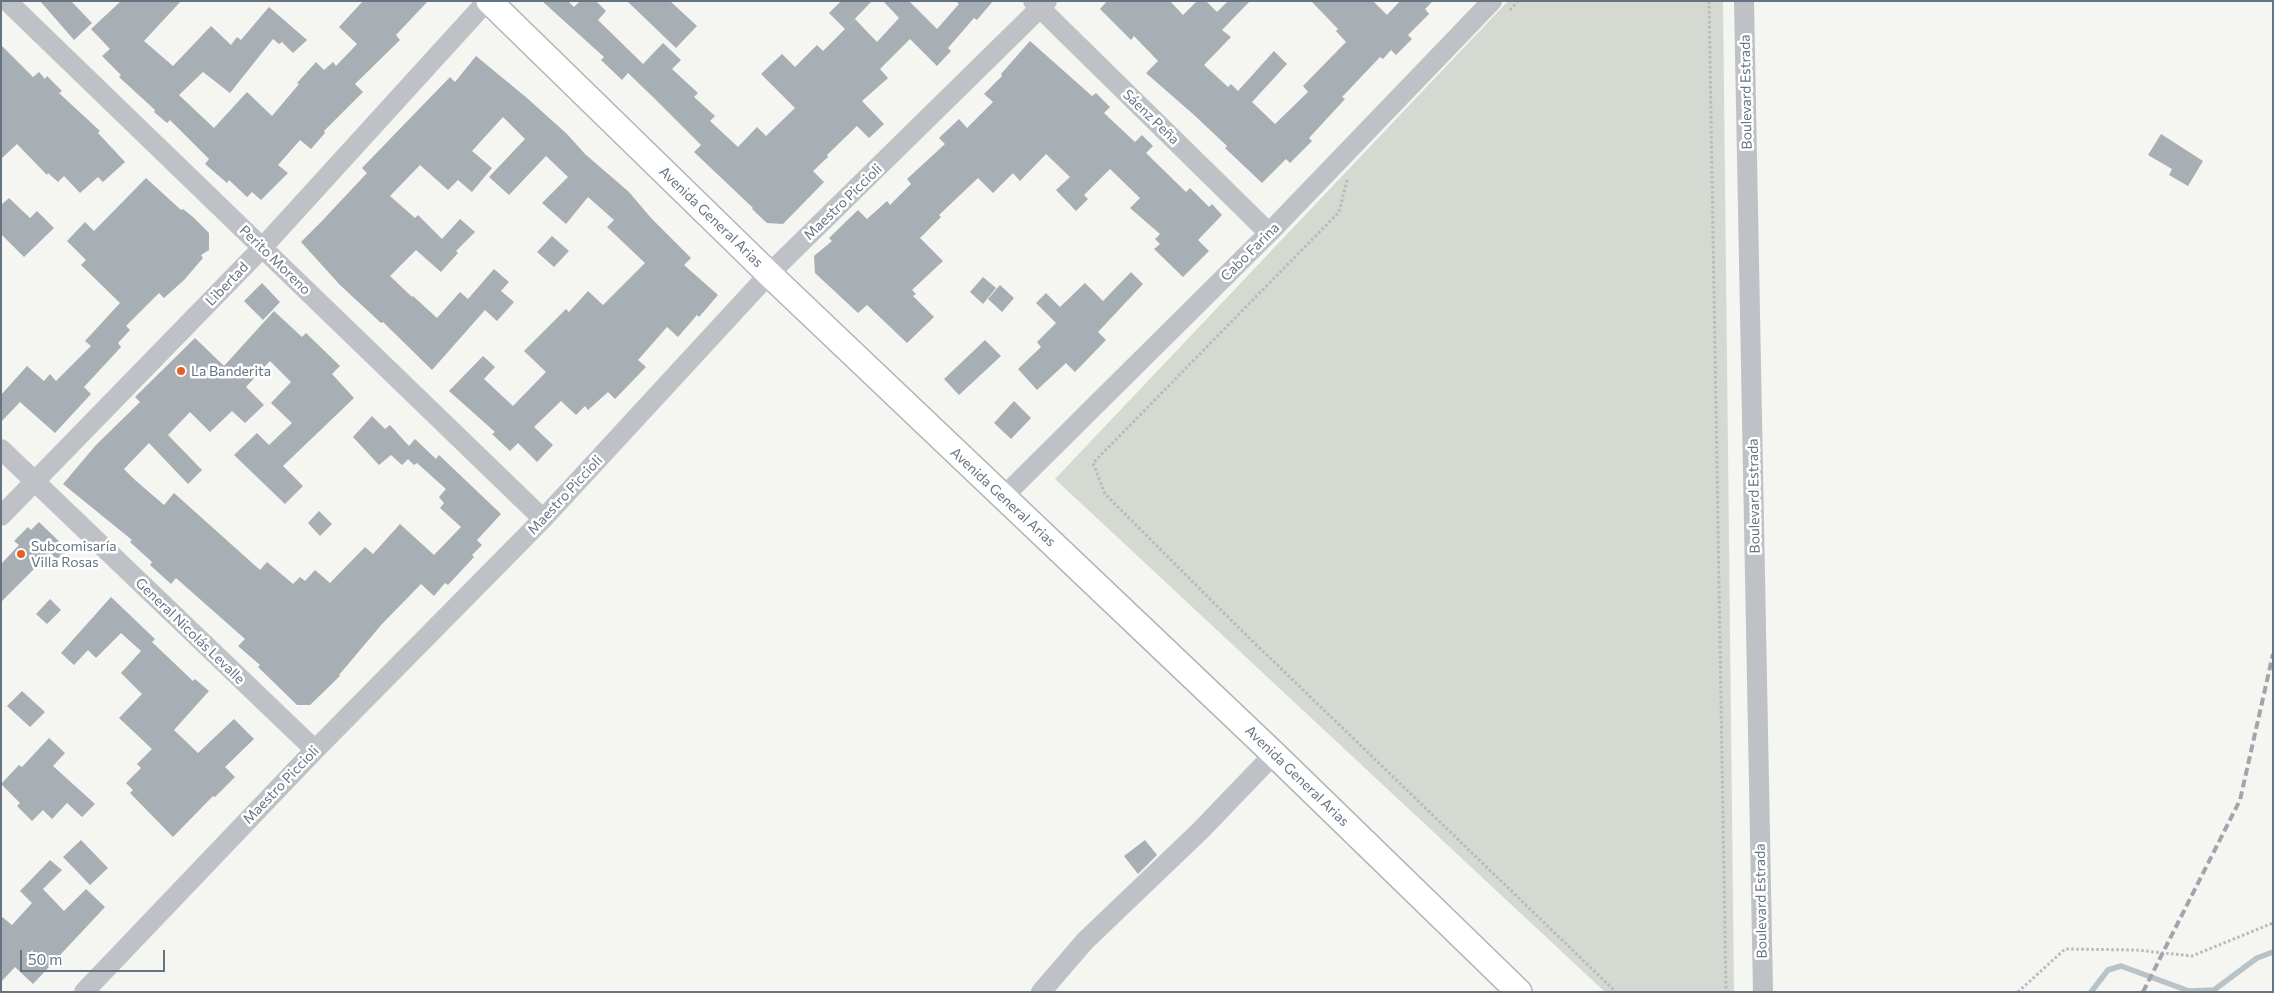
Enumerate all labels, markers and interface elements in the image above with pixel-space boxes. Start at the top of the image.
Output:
street label: Boulevard Estrada [1737,34,1755,150]
street label: Sáenz Peña [1119,86,1183,148]
street label: Maestro Piccioli [801,161,885,243]
street label: Avenida General Arias [656,163,766,271]
street label: Cabo Farina [1217,219,1283,285]
street label: Perito Moreno [236,222,314,298]
street label: Libertad [202,259,252,309]
place label: La Banderita [191,363,271,379]
marker: La Banderita [175,365,187,377]
street label: Boulevard Estrada [1745,438,1763,554]
street label: Avenida General Arias [947,444,1059,550]
street label: Maestro Piccioli [524,452,606,538]
place label: Subcomisaría Villa Rosas [31,538,117,570]
marker: Subcomisaría Villa Rosas [15,548,27,560]
street label: General Nicolás Levalle [132,574,248,688]
street label: Avenida General Arias [1242,722,1352,830]
street label: Maestro Piccioli [240,743,322,827]
street label: Boulevard Estrada [1752,843,1770,959]
scale bar [22,940,168,972]
text: 50 m [28,950,62,968]

